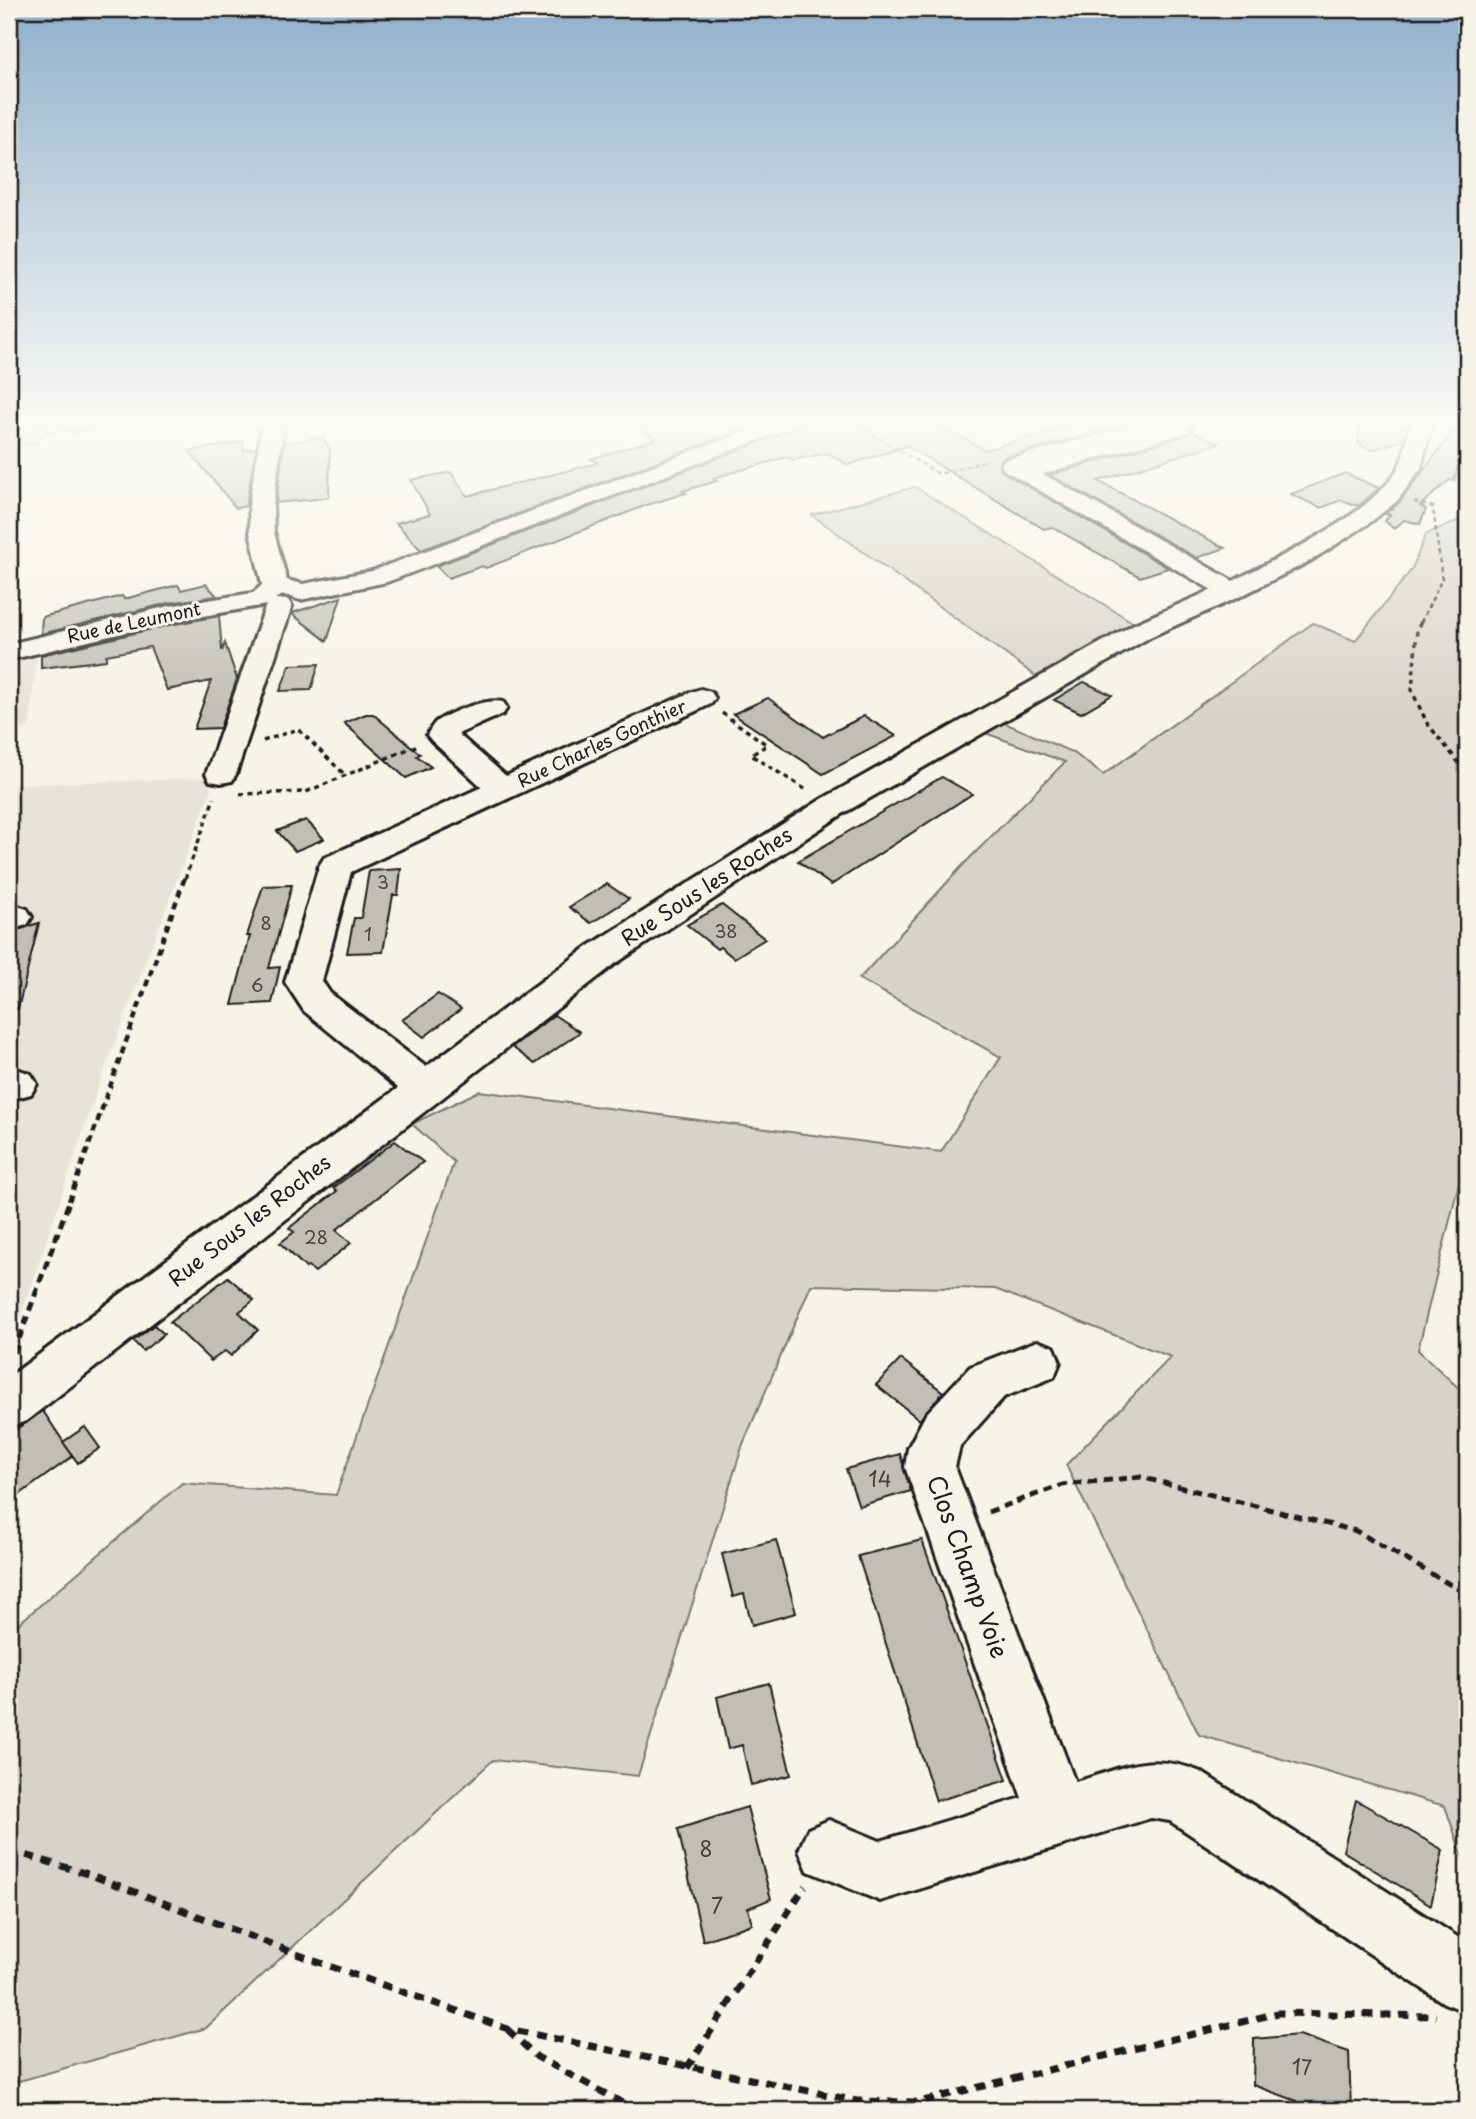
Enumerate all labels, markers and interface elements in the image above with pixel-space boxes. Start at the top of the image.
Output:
street label: Rue de Leumont [64,594,203,649]
street label: Rue Charles Gonthier [513,691,691,794]
street label: Rue Sous les Roches [614,818,798,953]
house number: 3 [377,868,389,895]
house number: 8 [260,909,272,936]
house number: 38 [714,917,738,944]
house number: 1 [364,920,372,947]
house number: 6 [251,971,263,998]
street label: Rue Sous les Roches [161,1146,337,1293]
house number: 28 [304,1223,328,1250]
house number: 14 [868,1462,892,1494]
street label: Clos Champ Voie [919,1470,1019,1663]
house number: 8 [699,1832,713,1864]
house number: 7 [711,1889,723,1921]
house number: 17 [1292,2050,1312,2082]

